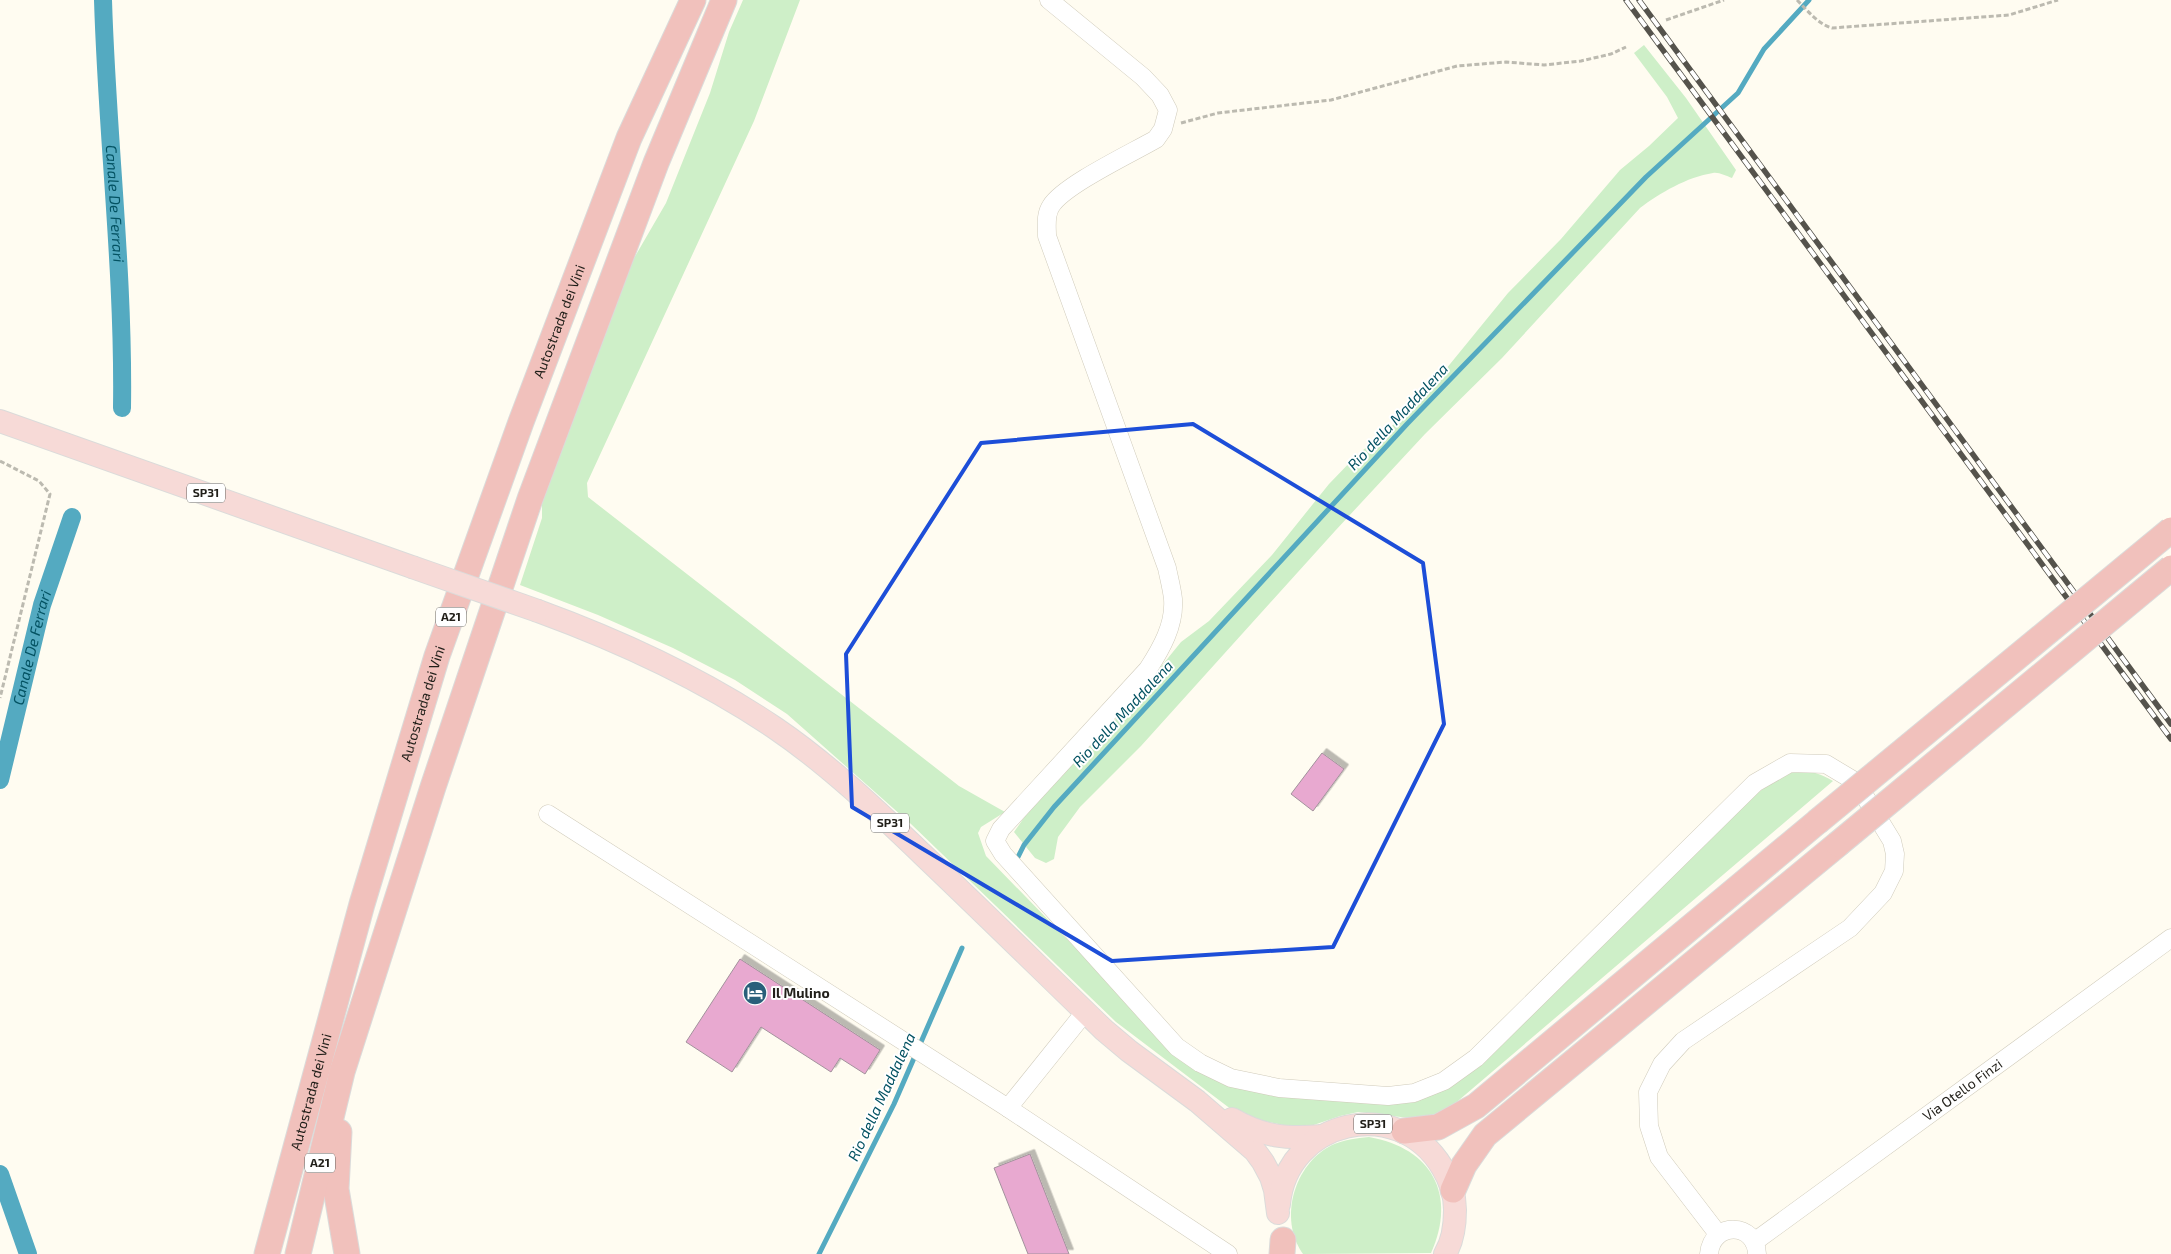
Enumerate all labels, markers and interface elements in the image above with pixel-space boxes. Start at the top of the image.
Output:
water label: Canale De Ferrari [103,144,128,263]
street label: Autostrada dei Vini [529,262,588,380]
water label: Rio della Maddalena [1343,359,1451,473]
road number: SP31 [187,483,225,502]
water label: Canale De Ferrari [8,587,54,707]
road number: A21 [436,608,466,626]
street label: Autostrada dei Vini [397,643,448,763]
water label: Rio della Maddalena [1068,656,1176,770]
road number: SP31 [871,814,909,832]
hotel icon: Il Mulino [742,980,768,1006]
place label: Il Mulino [772,984,830,1001]
water label: Rio della Maddalena [843,1030,919,1164]
street label: Autostrada dei Vini [287,1032,334,1152]
street label: Via Otello Finzi [1919,1055,2005,1124]
road number: SP31 [1354,1114,1392,1134]
road number: A21 [305,1154,335,1172]

